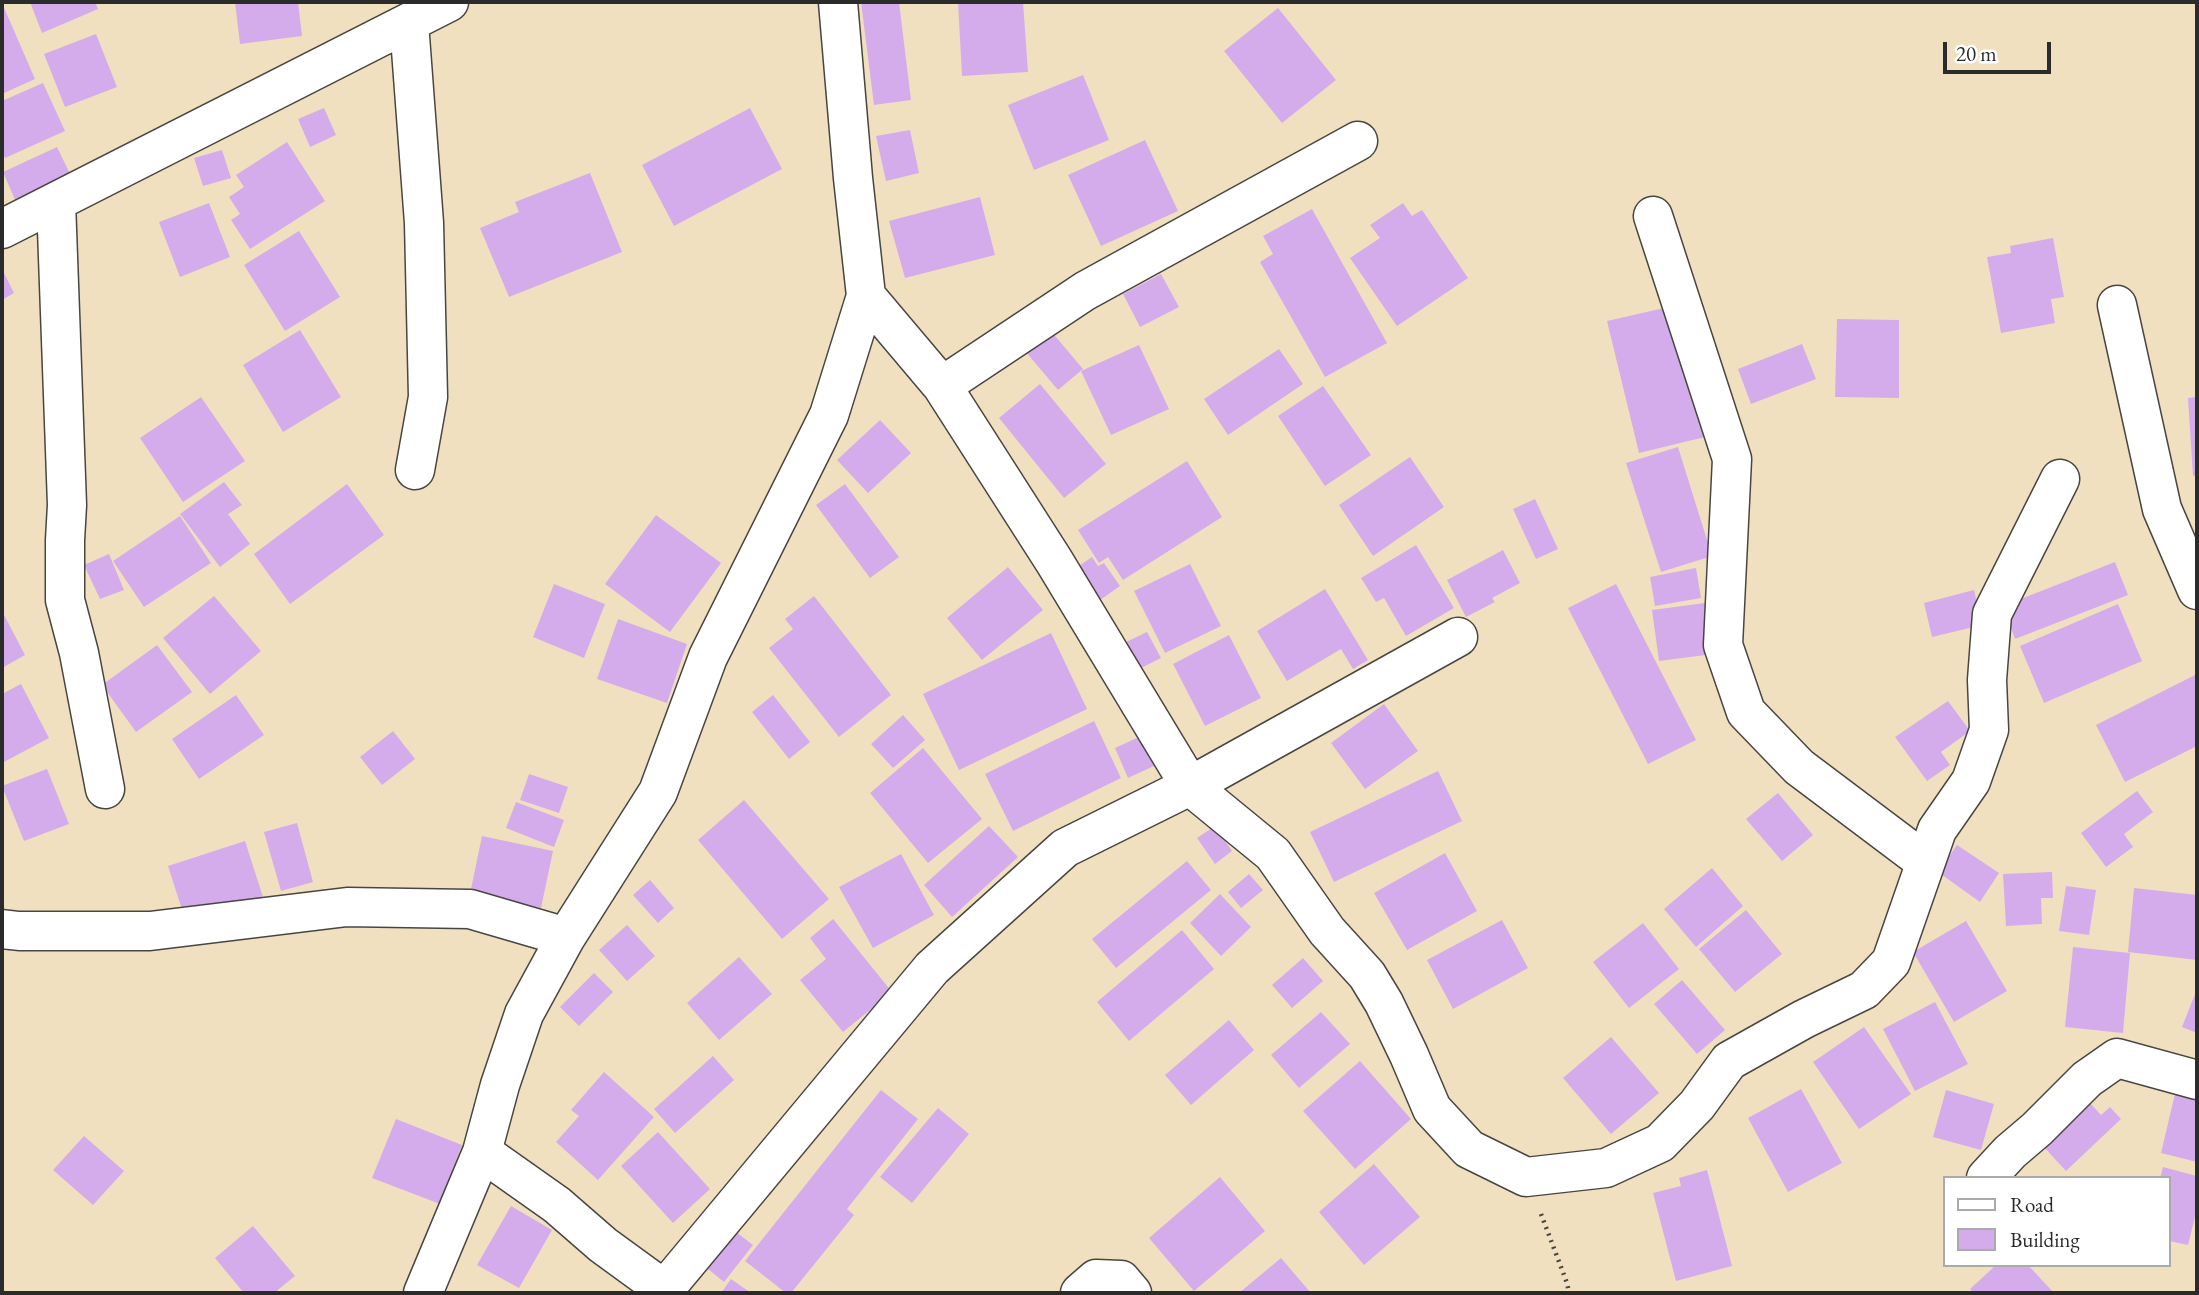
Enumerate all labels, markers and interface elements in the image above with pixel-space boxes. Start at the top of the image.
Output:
scale bar [1947,28,2056,72]
text: 20 m [1956,40,1997,67]
legend [1944,1176,2171,1267]
text: Road [2010,1191,2054,1218]
text: Building [2010,1226,2080,1253]

